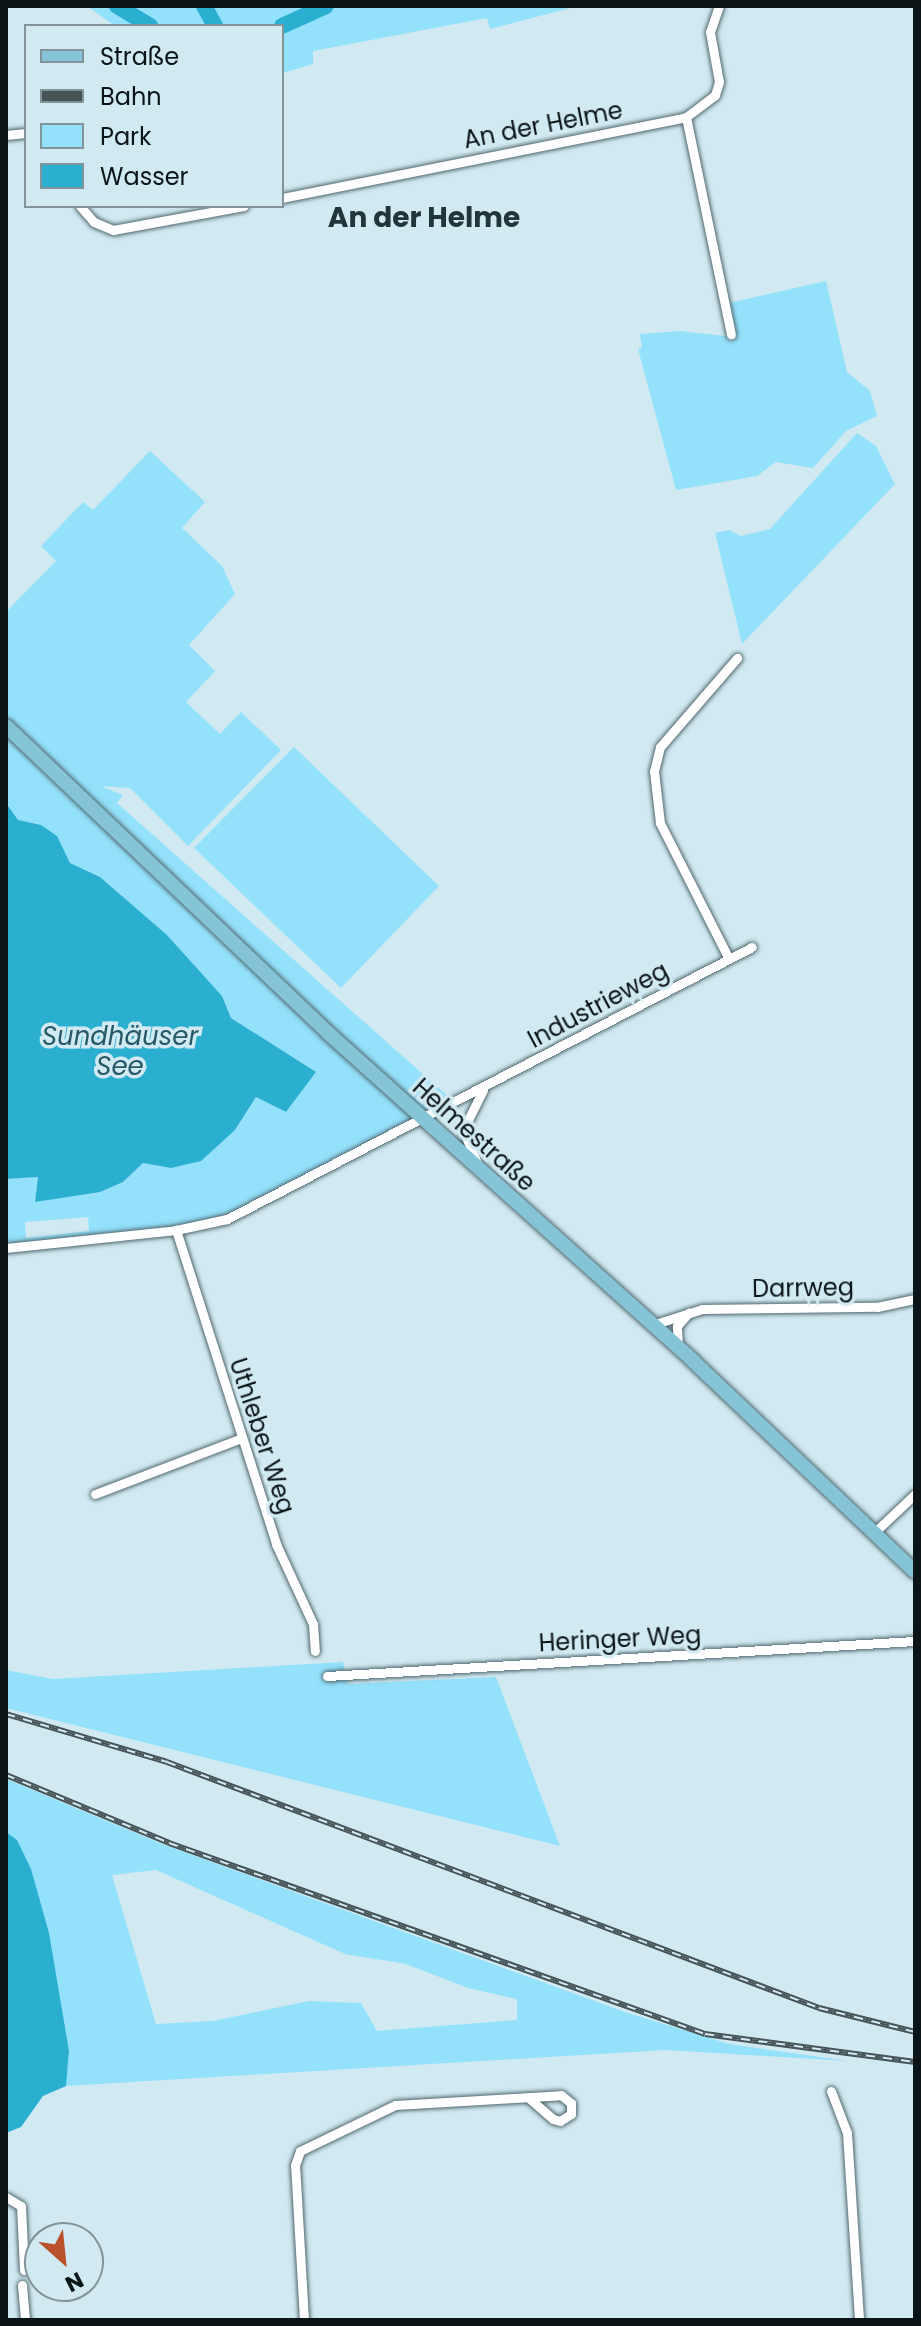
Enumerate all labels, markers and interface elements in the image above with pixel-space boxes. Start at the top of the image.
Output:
legend [24,24,284,208]
text: Straße [100,40,179,73]
text: Bahn [100,80,162,113]
street label: An der Helme [461,95,625,155]
text: Park [100,120,151,153]
text: Wasser [100,160,189,193]
district label: An der Helme [328,201,520,235]
street label: Industrieweg [523,956,673,1054]
water label: Sundhäuser See [42,1021,198,1082]
street label: Helmestraße [407,1073,541,1197]
street label: Darrweg [752,1273,854,1303]
street label: Uthleber Weg [223,1354,301,1518]
street label: Heringer Weg [538,1620,702,1658]
north arrow [24,2222,104,2302]
text: N [60,2264,89,2300]

